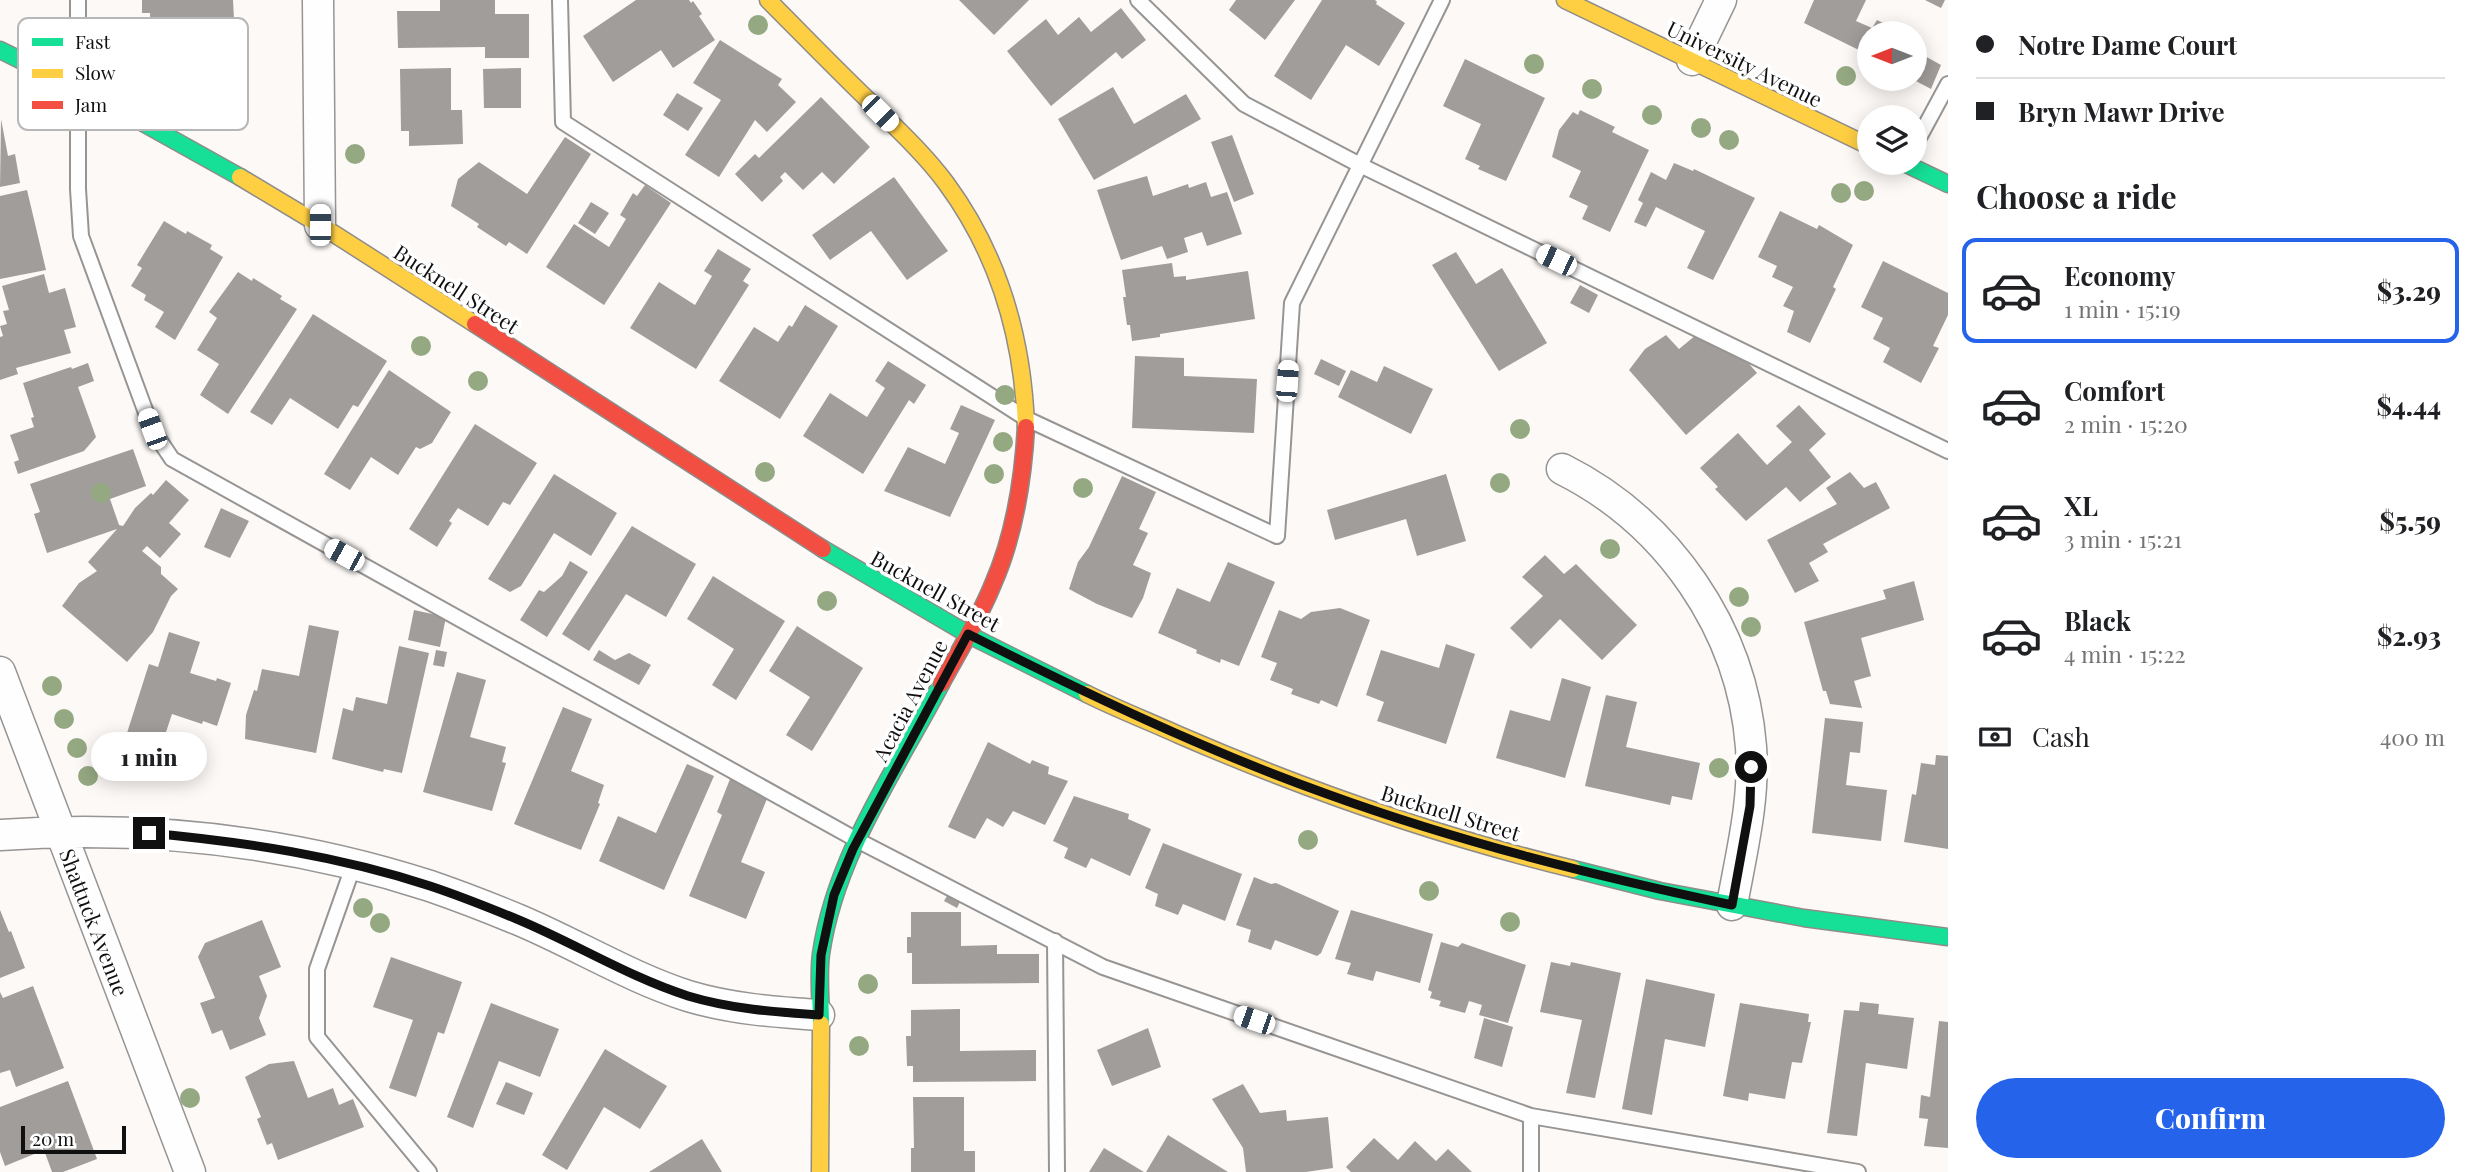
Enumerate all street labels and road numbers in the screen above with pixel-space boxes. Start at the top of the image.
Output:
street label: University Avenue [1663,13,1827,113]
street label: Bucknell Street [389,237,525,339]
street label: Bucknell Street [866,543,1006,637]
street label: Acacia Avenue [865,634,953,767]
street label: Bucknell Street [1378,778,1524,847]
street label: Shattuck Avenue [54,844,136,1000]

